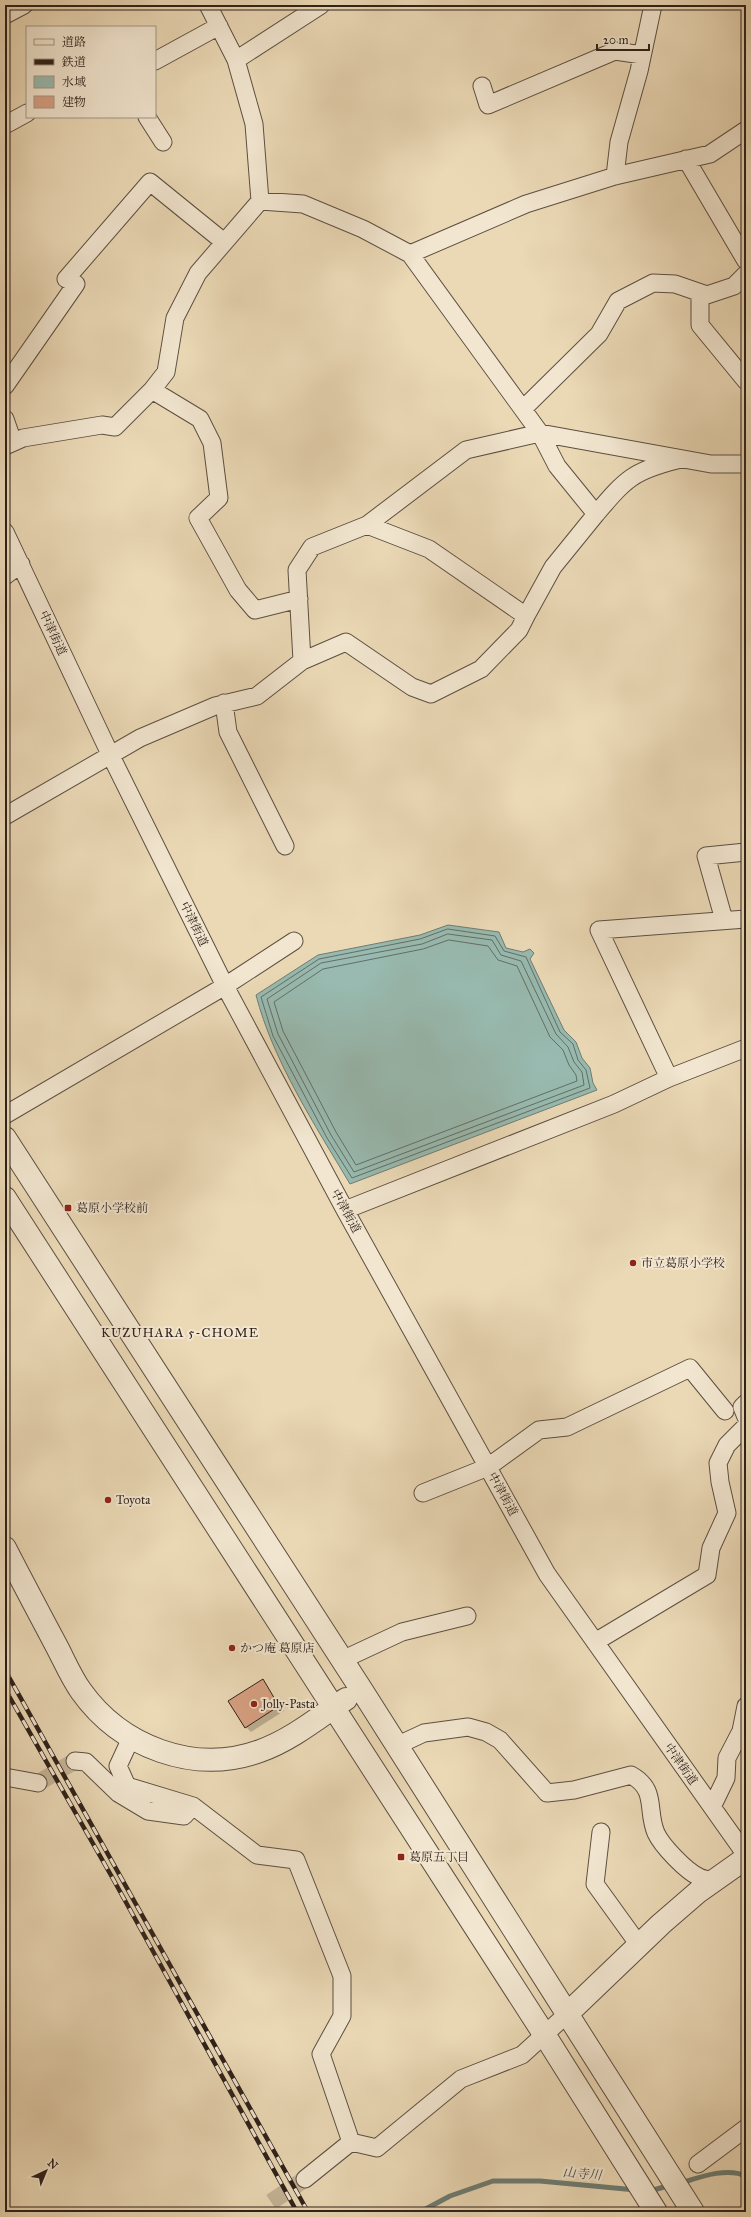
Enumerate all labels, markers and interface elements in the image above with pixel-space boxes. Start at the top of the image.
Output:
legend [26,26,156,118]
scale bar [597,26,649,52]
text: 20 m [603,33,629,47]
text: 道路 [62,35,86,49]
text: 鉄道 [61,55,86,69]
text: 水域 [62,75,86,89]
text: 建物 [62,95,86,109]
street label: 中津街道 [37,608,69,658]
street label: 中津街道 [177,899,211,949]
street label: 中津街道 [328,1187,364,1235]
place label: 葛原小学校前 [76,1201,148,1215]
marker: 葛原小学校前 [63,1203,73,1213]
place label: 市立葛原小学校 [641,1256,725,1270]
marker: 市立葛原小学校 [628,1258,638,1268]
district label: KUZUHARA 5-CHOME [101,1325,259,1341]
street label: 中津街道 [485,1470,521,1518]
place label: Toyota [116,1493,151,1507]
marker: Toyota [103,1495,113,1505]
place label: かつ庵 葛原店 [240,1641,315,1655]
marker: かつ庵 葛原店 [227,1643,237,1653]
place label: Jolly-Pasta [260,1697,316,1712]
marker: Jolly-Pasta [249,1699,259,1709]
street label: 中津街道 [661,1740,701,1788]
place label: 葛原五丁目 [409,1850,469,1864]
marker: 葛原五丁目 [396,1852,406,1862]
north arrow [26,2151,66,2191]
text: N [45,2156,61,2173]
water label: 山寺川 [562,2164,604,2184]

